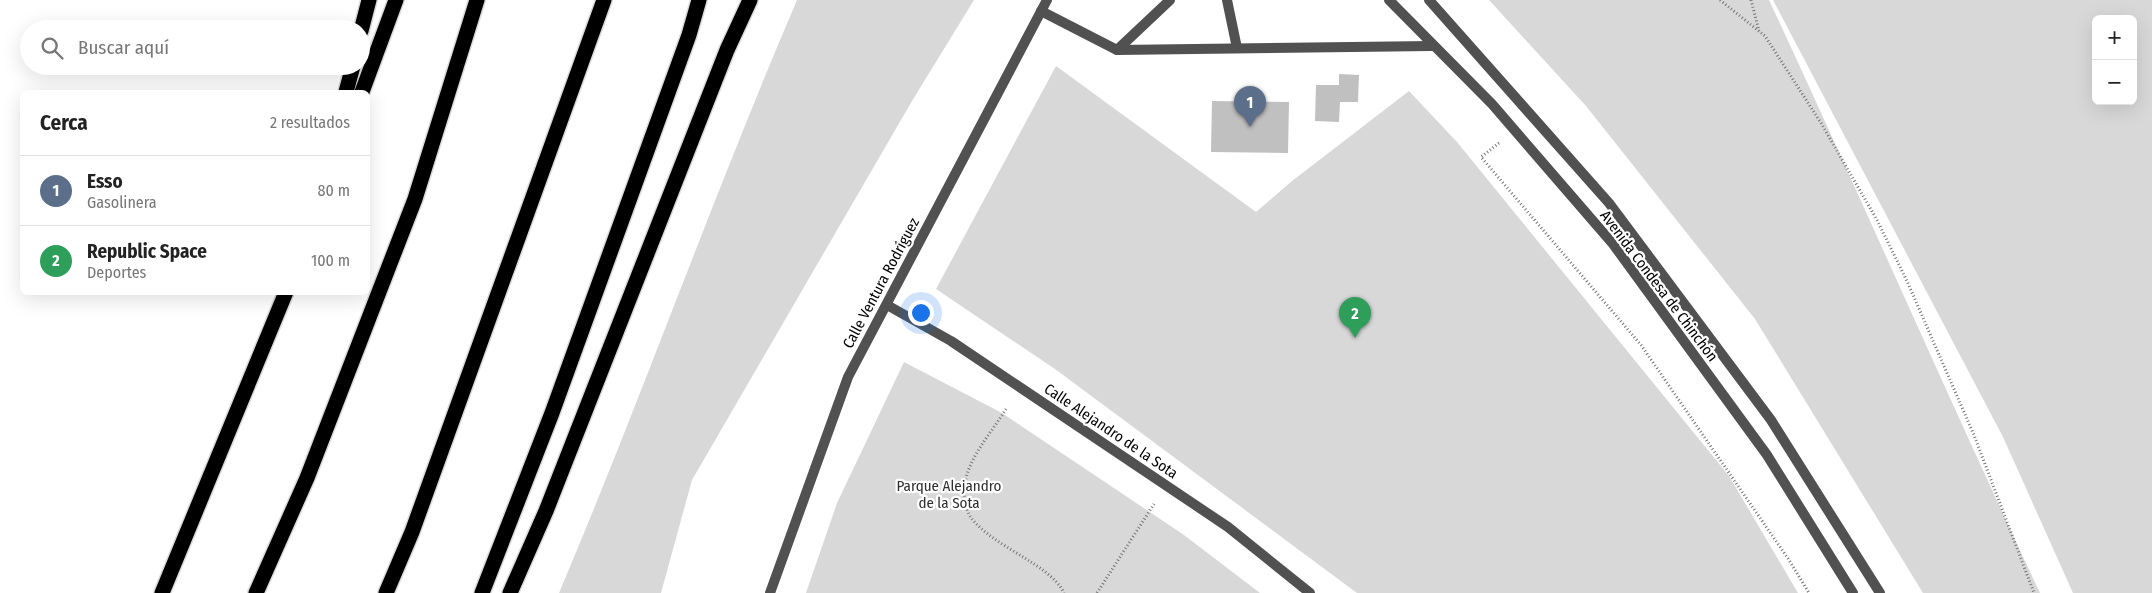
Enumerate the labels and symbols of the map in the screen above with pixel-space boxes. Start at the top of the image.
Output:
pin: 1 [1234,86,1266,127]
street label: Avenida Condesa de Chinchón [1596,207,1722,365]
street label: Calle Ventura Rodríguez [839,215,923,351]
pin: 2 [1339,297,1371,338]
your location [908,300,934,326]
street label: Calle Alejandro de la Sota [1041,380,1181,482]
park label: Parque Alejandro de la Sota [896,477,1002,512]

